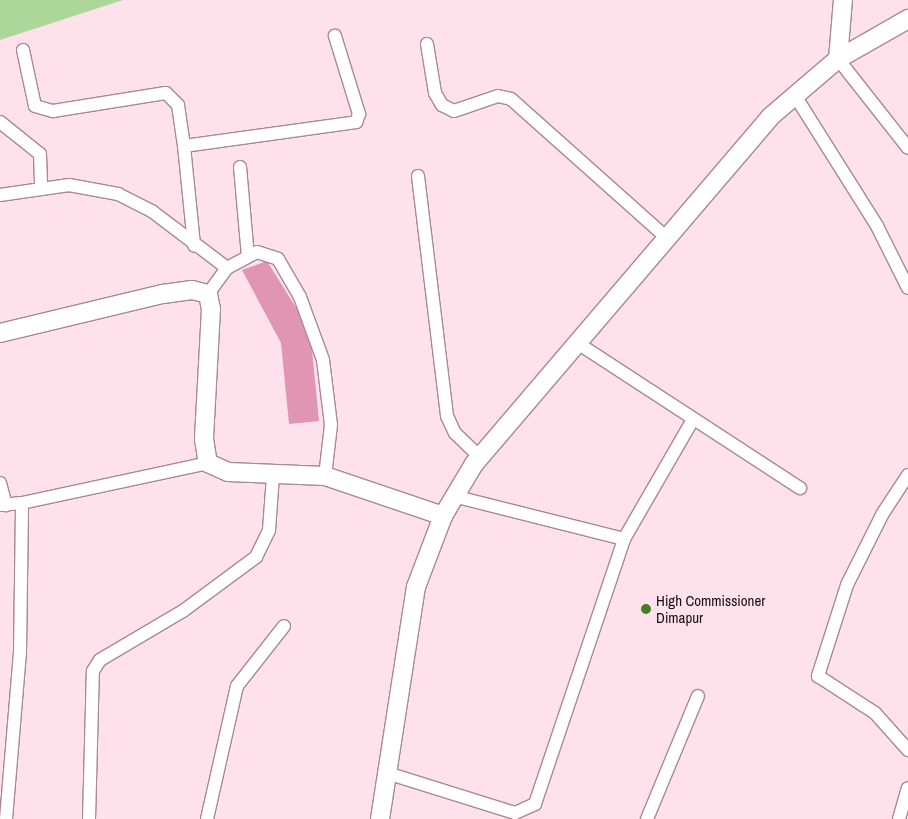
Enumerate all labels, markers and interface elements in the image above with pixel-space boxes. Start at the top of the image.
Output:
place label: High Commissioner Dimapur [656,591,765,626]
marker: High Commissioner Dimapur [640,603,652,615]

